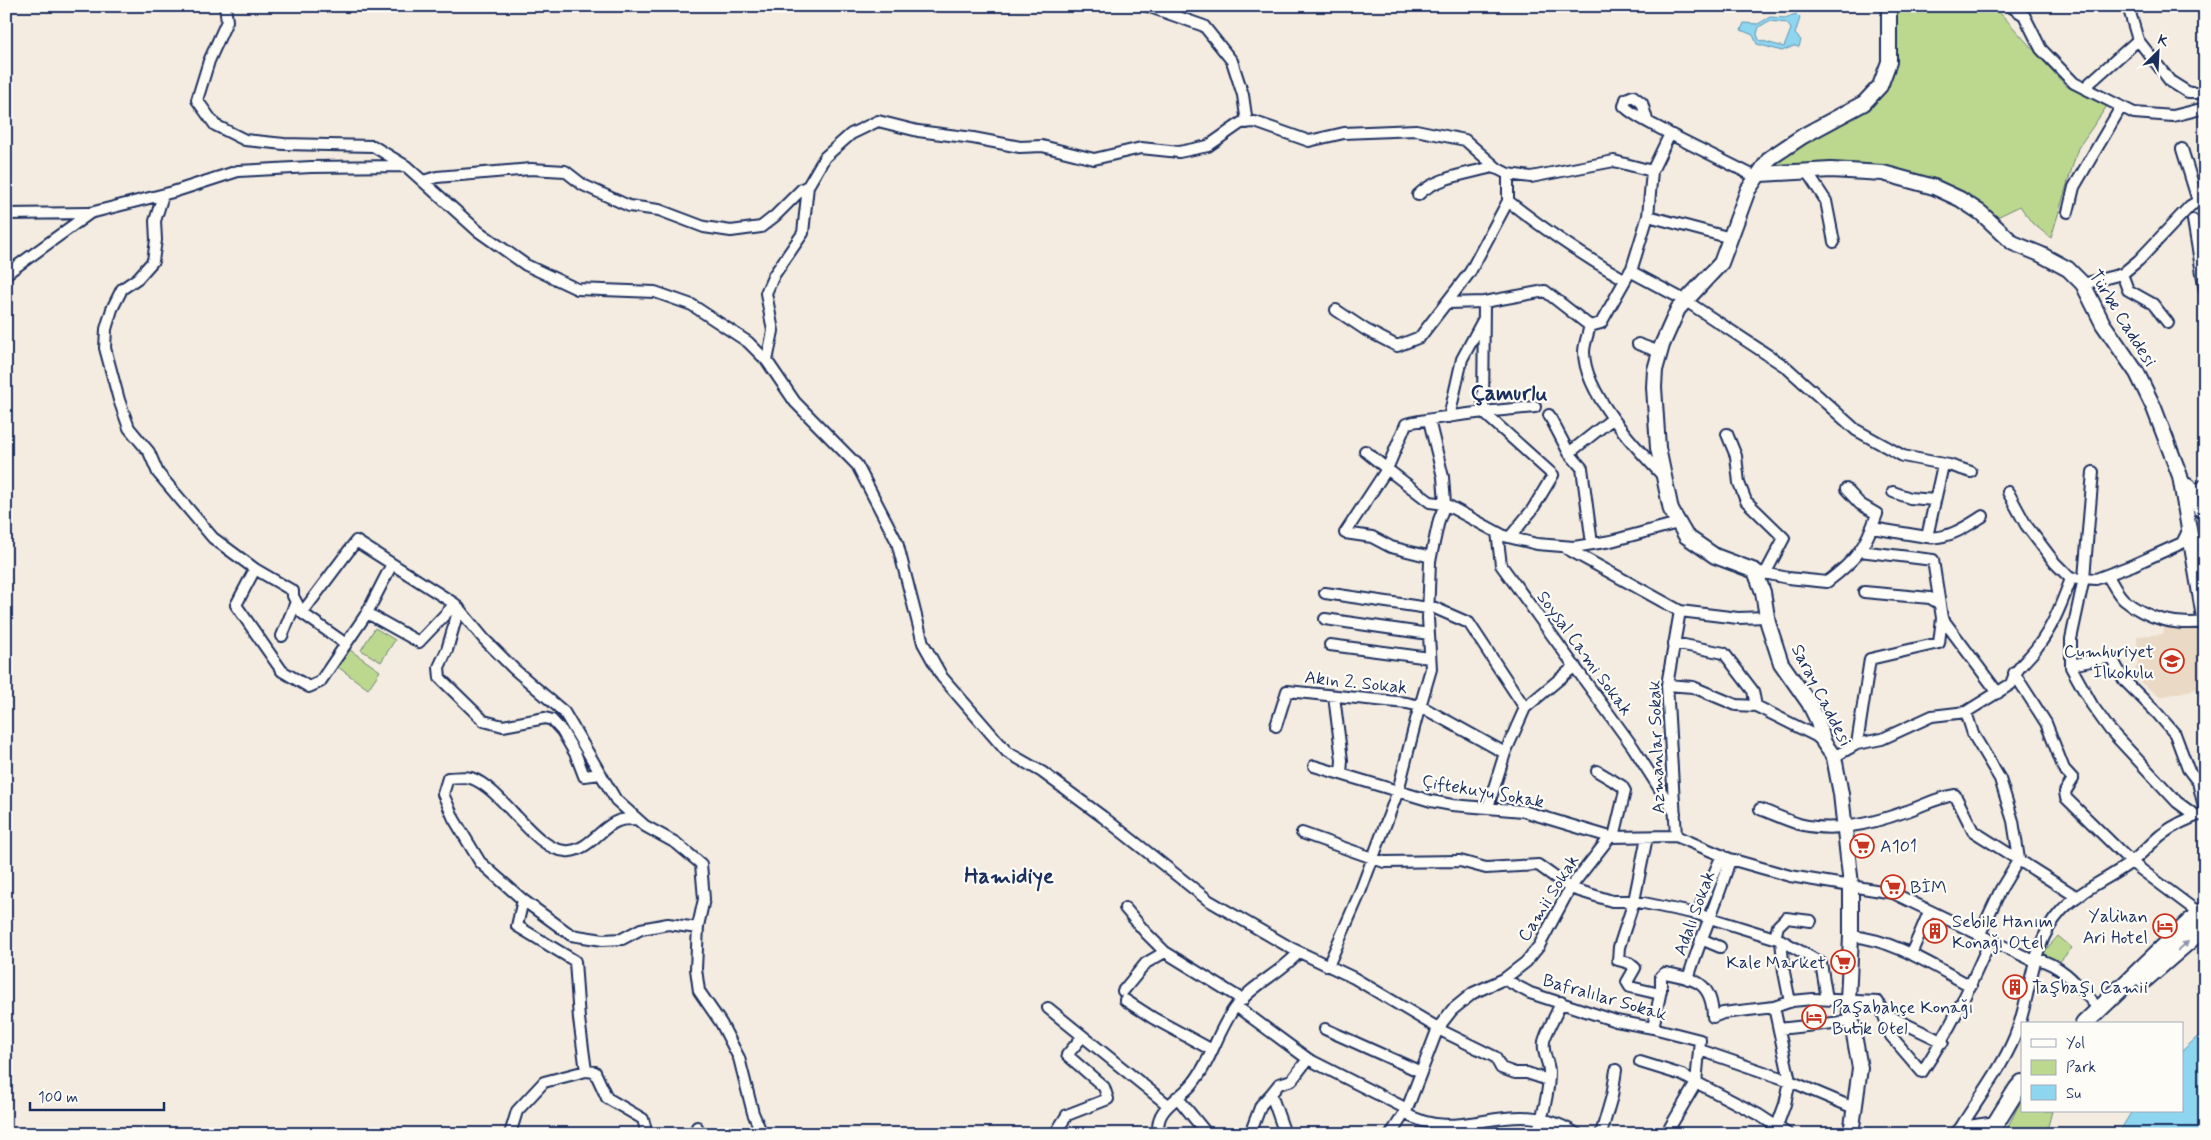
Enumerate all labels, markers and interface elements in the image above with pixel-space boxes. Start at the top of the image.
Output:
north arrow [2134,28,2184,78]
text: K [2155,31,2172,52]
street label: Türbe Caddesi [2083,265,2162,372]
district label: Çamurlu [1470,380,1548,408]
street label: Soysal Cami Sokak [1531,586,1638,721]
street label: Saray Caddesi [1785,640,1857,751]
place label: Cumhuriyet İlkokulu [2064,640,2154,685]
school or university icon: Cumhuriyet İlkokulu [2159,648,2185,674]
street label: Akın 2. Sokak [1303,666,1408,700]
street label: Azmanlar Sokak [1643,680,1671,814]
street label: Çiftekuyu Sokak [1420,769,1546,815]
supermarket icon: A101 [1849,833,1875,859]
place label: A101 [1880,835,1917,859]
street label: Camii Sokak [1513,850,1585,947]
district label: Hamidiye [964,863,1054,892]
street label: Adalı Sokak [1669,868,1721,959]
supermarket icon: BİM [1880,874,1906,900]
place label: BİM [1910,876,1947,900]
place label: Yalihan Ari Hotel [2083,905,2148,950]
place label: Sebile Hanım Konağı Otel [1952,910,2053,955]
hotel icon: Yalihan Ari Hotel [2152,913,2178,939]
building icon: Sebile Hanım Konağı Otel [1922,918,1948,944]
one-way arrow [2177,940,2189,952]
supermarket icon: Kale Market [1830,949,1856,975]
place label: Kale Market [1726,951,1826,975]
street label: Bafralılar Sokak [1540,969,1670,1027]
building icon: Taşbaşı Camii [2002,974,2028,1000]
place label: Taşbaşı Camii [2032,976,2148,1000]
place label: Paşabahçe Konağı Butik Otel [1832,996,1973,1041]
hotel icon: Paşabahçe Konağı Butik Otel [1801,1004,1827,1030]
legend [2021,1022,2184,1112]
text: Yol [2066,1034,2085,1054]
text: Park [2066,1058,2096,1078]
scale bar [30,1080,164,1112]
text: Su [2066,1084,2081,1104]
text: 100 m [38,1088,78,1108]

